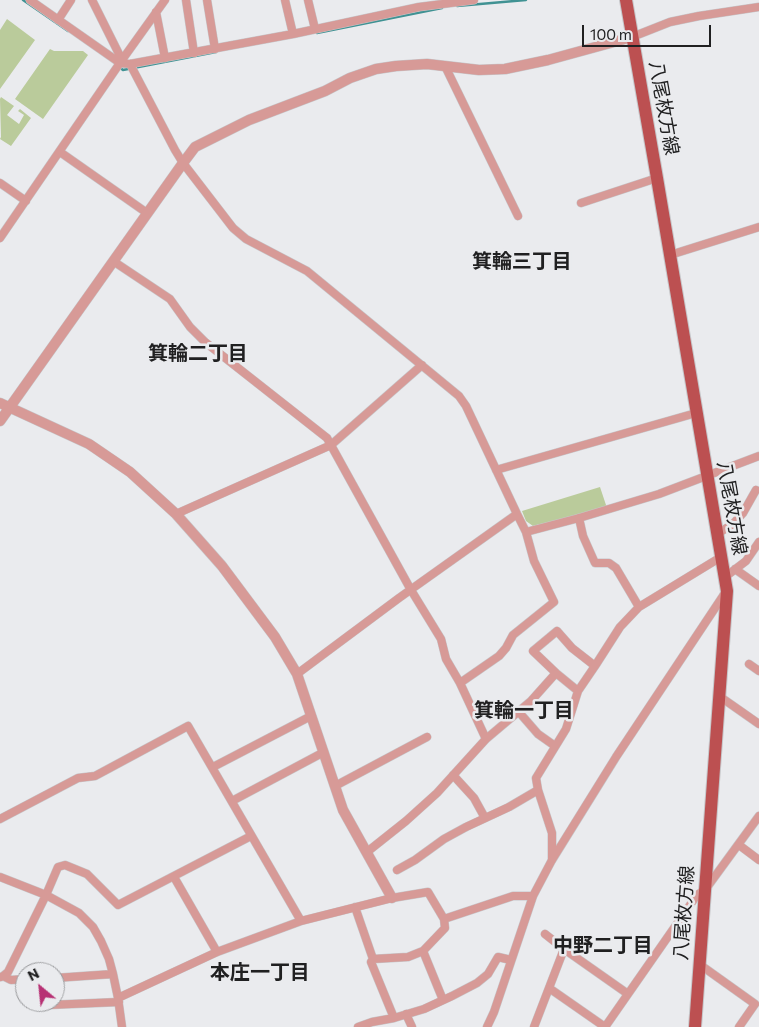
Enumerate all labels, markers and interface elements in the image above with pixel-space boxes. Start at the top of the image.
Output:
scale bar [584,15,713,47]
text: 100 m [590,25,632,43]
street label: 八尾枚方線 [645,59,683,157]
district label: 箕輪三丁目 [472,249,572,273]
district label: 箕輪二丁目 [148,341,248,365]
street label: 八尾枚方線 [713,459,751,557]
district label: 箕輪一丁目 [474,698,574,722]
street label: 八尾枚方線 [669,865,699,961]
district label: 中野二丁目 [553,933,653,957]
district label: 本庄一丁目 [210,960,310,984]
north arrow [15,962,65,1012]
text: N [25,964,42,984]

